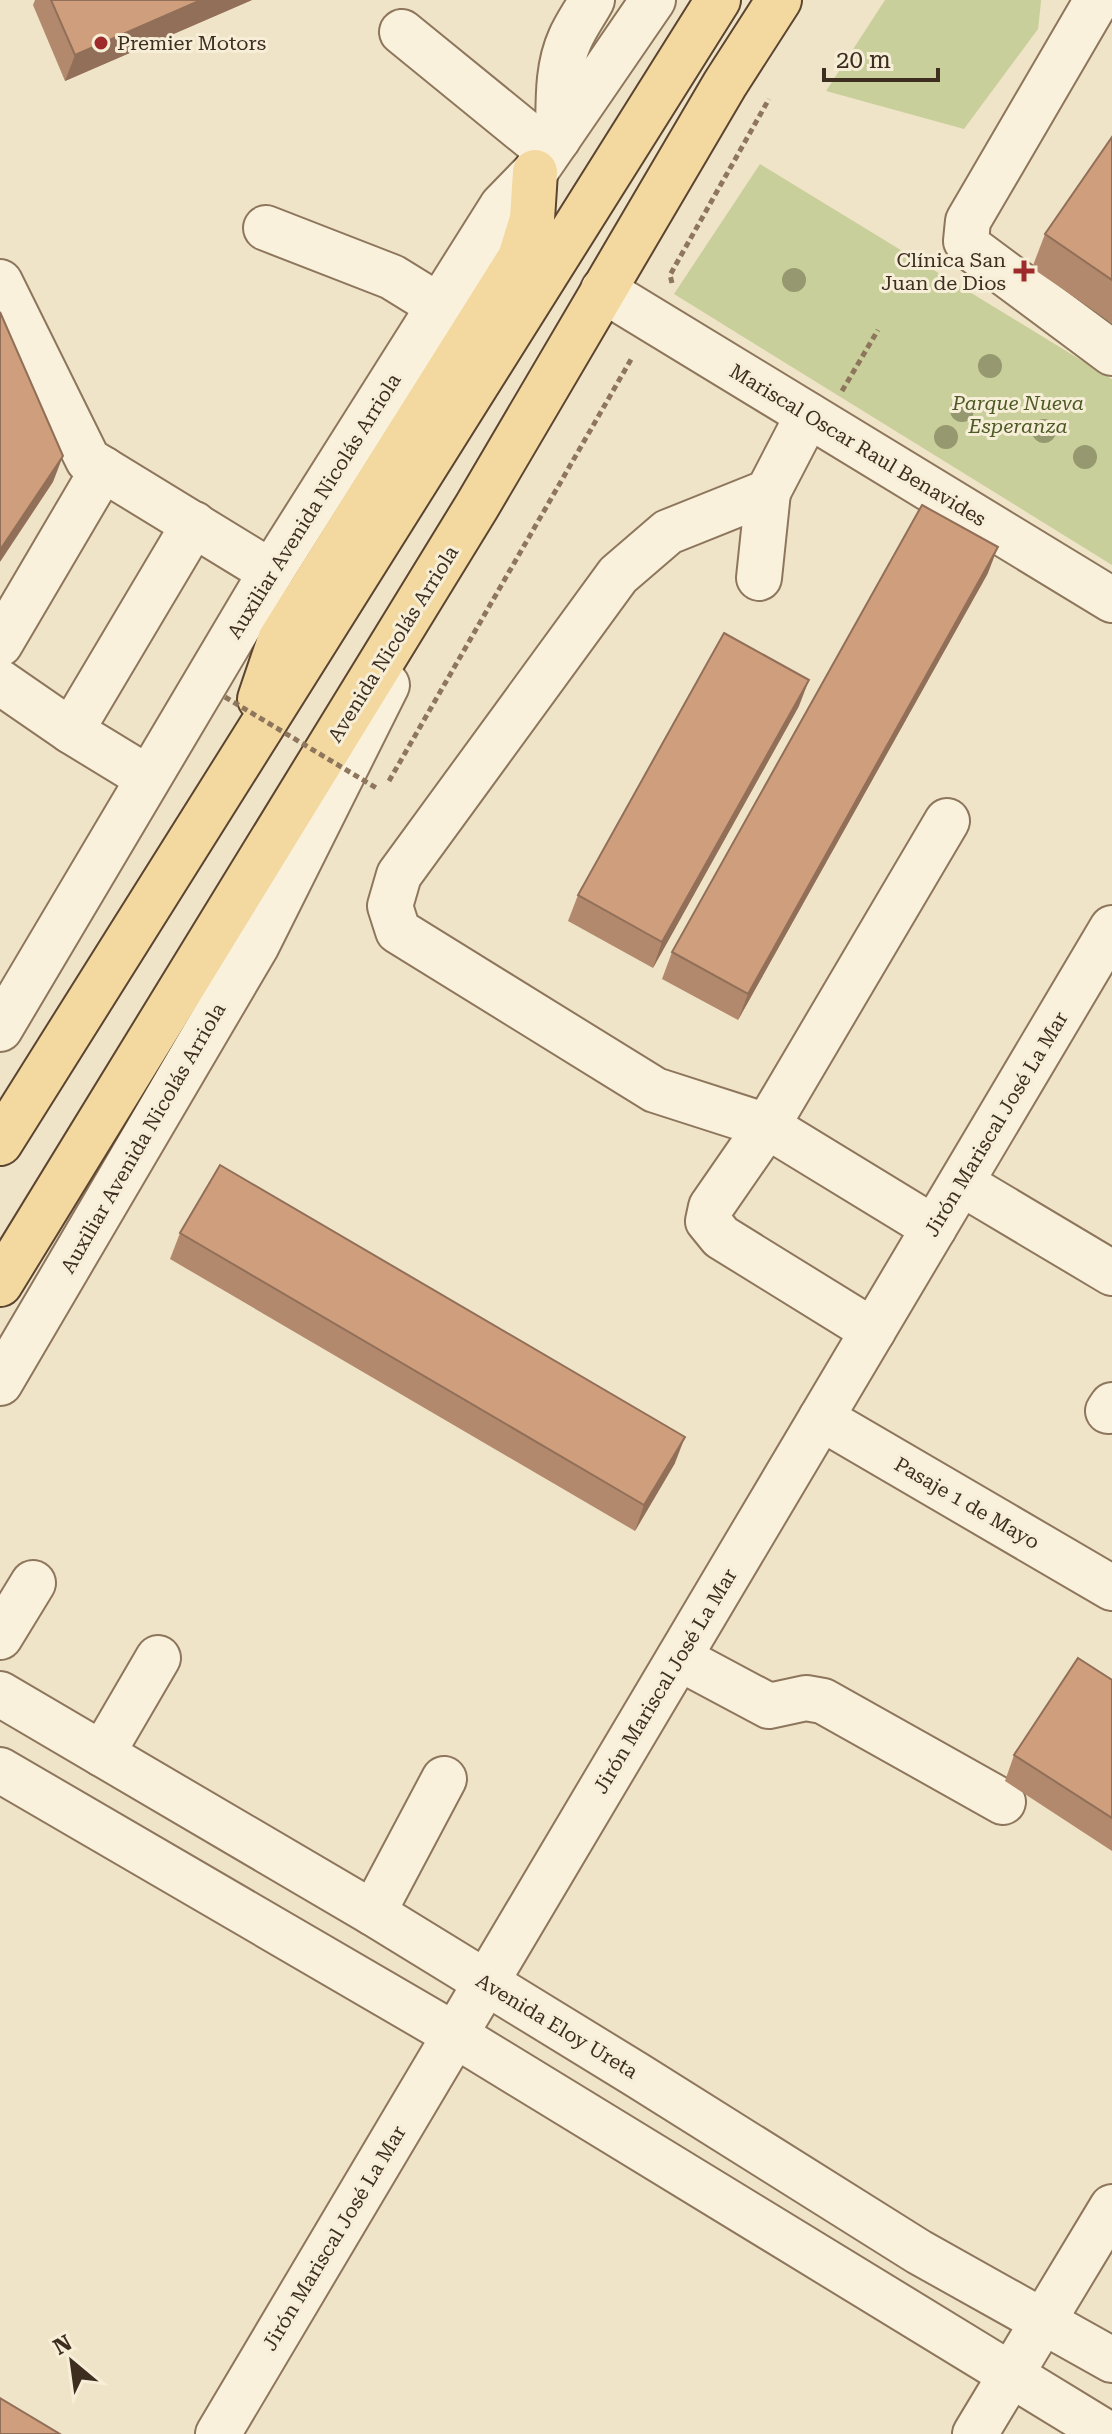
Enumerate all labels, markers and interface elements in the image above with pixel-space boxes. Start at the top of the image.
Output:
place label: Premier Motors [117,31,266,55]
scale bar [824,32,938,82]
marker: Premier Motors [92,34,110,52]
text: 20 m [836,46,891,74]
place label: Clínica San Juan de Dios [881,248,1006,295]
marker: Clínica San Juan de Dios [1013,260,1035,282]
street label: Mariscal Oscar Raul Benavides [725,359,991,531]
street label: Auxiliar Avenida Nicolás Arriola [222,369,406,643]
park label: Parque Nueva Esperanza [951,391,1084,438]
street label: Avenida Nicolás Arriola [323,541,463,747]
street label: Auxiliar Avenida Nicolás Arriola [56,998,230,1277]
street label: Jirón Mariscal José La Mar [919,1007,1073,1241]
street label: Pasaje 1 de Mayo [890,1452,1044,1554]
street label: Jirón Mariscal José La Mar [588,1564,742,1798]
street label: Avenida Eloy Ureta [472,1968,642,2084]
street label: Jirón Mariscal José La Mar [257,2121,411,2355]
north arrow [32,2322,112,2402]
text: N [49,2330,76,2360]

